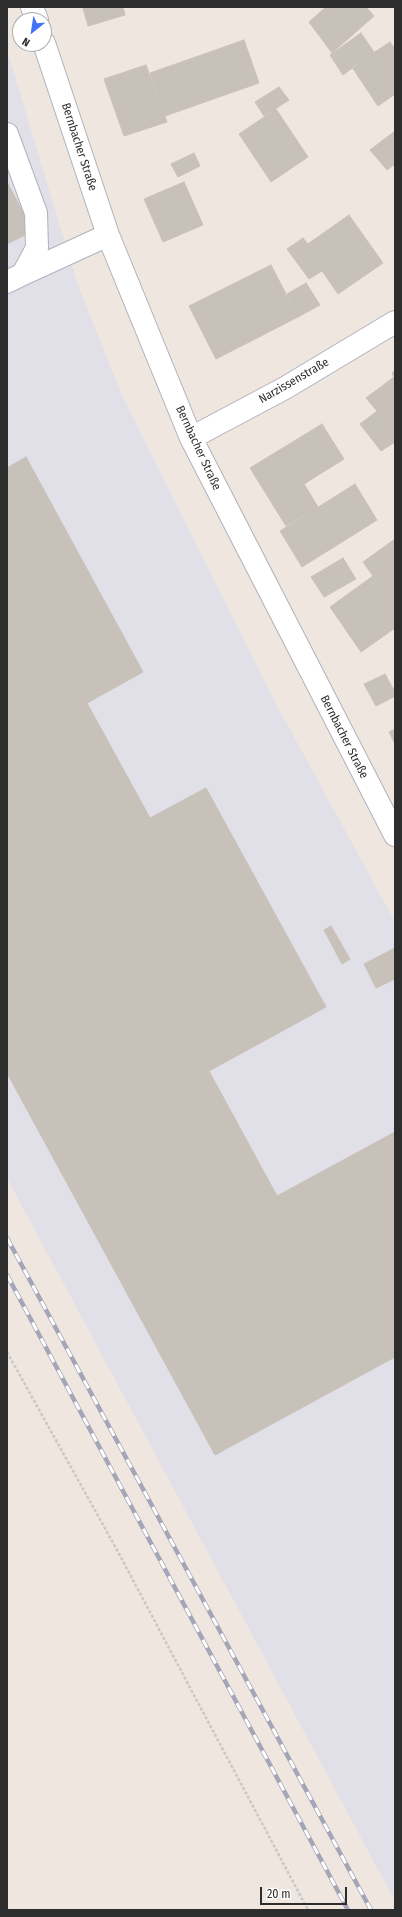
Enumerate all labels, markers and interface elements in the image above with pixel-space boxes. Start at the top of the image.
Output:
north arrow [12,12,52,52]
text: N [20,35,32,49]
street label: Bernbacher Straße [58,101,100,193]
street label: Narzissenstraße [256,355,332,407]
street label: Bernbacher Straße [172,404,224,492]
street label: Bernbacher Straße [317,693,371,781]
scale bar [262,1879,349,1905]
text: 20 m [267,1887,291,1901]

